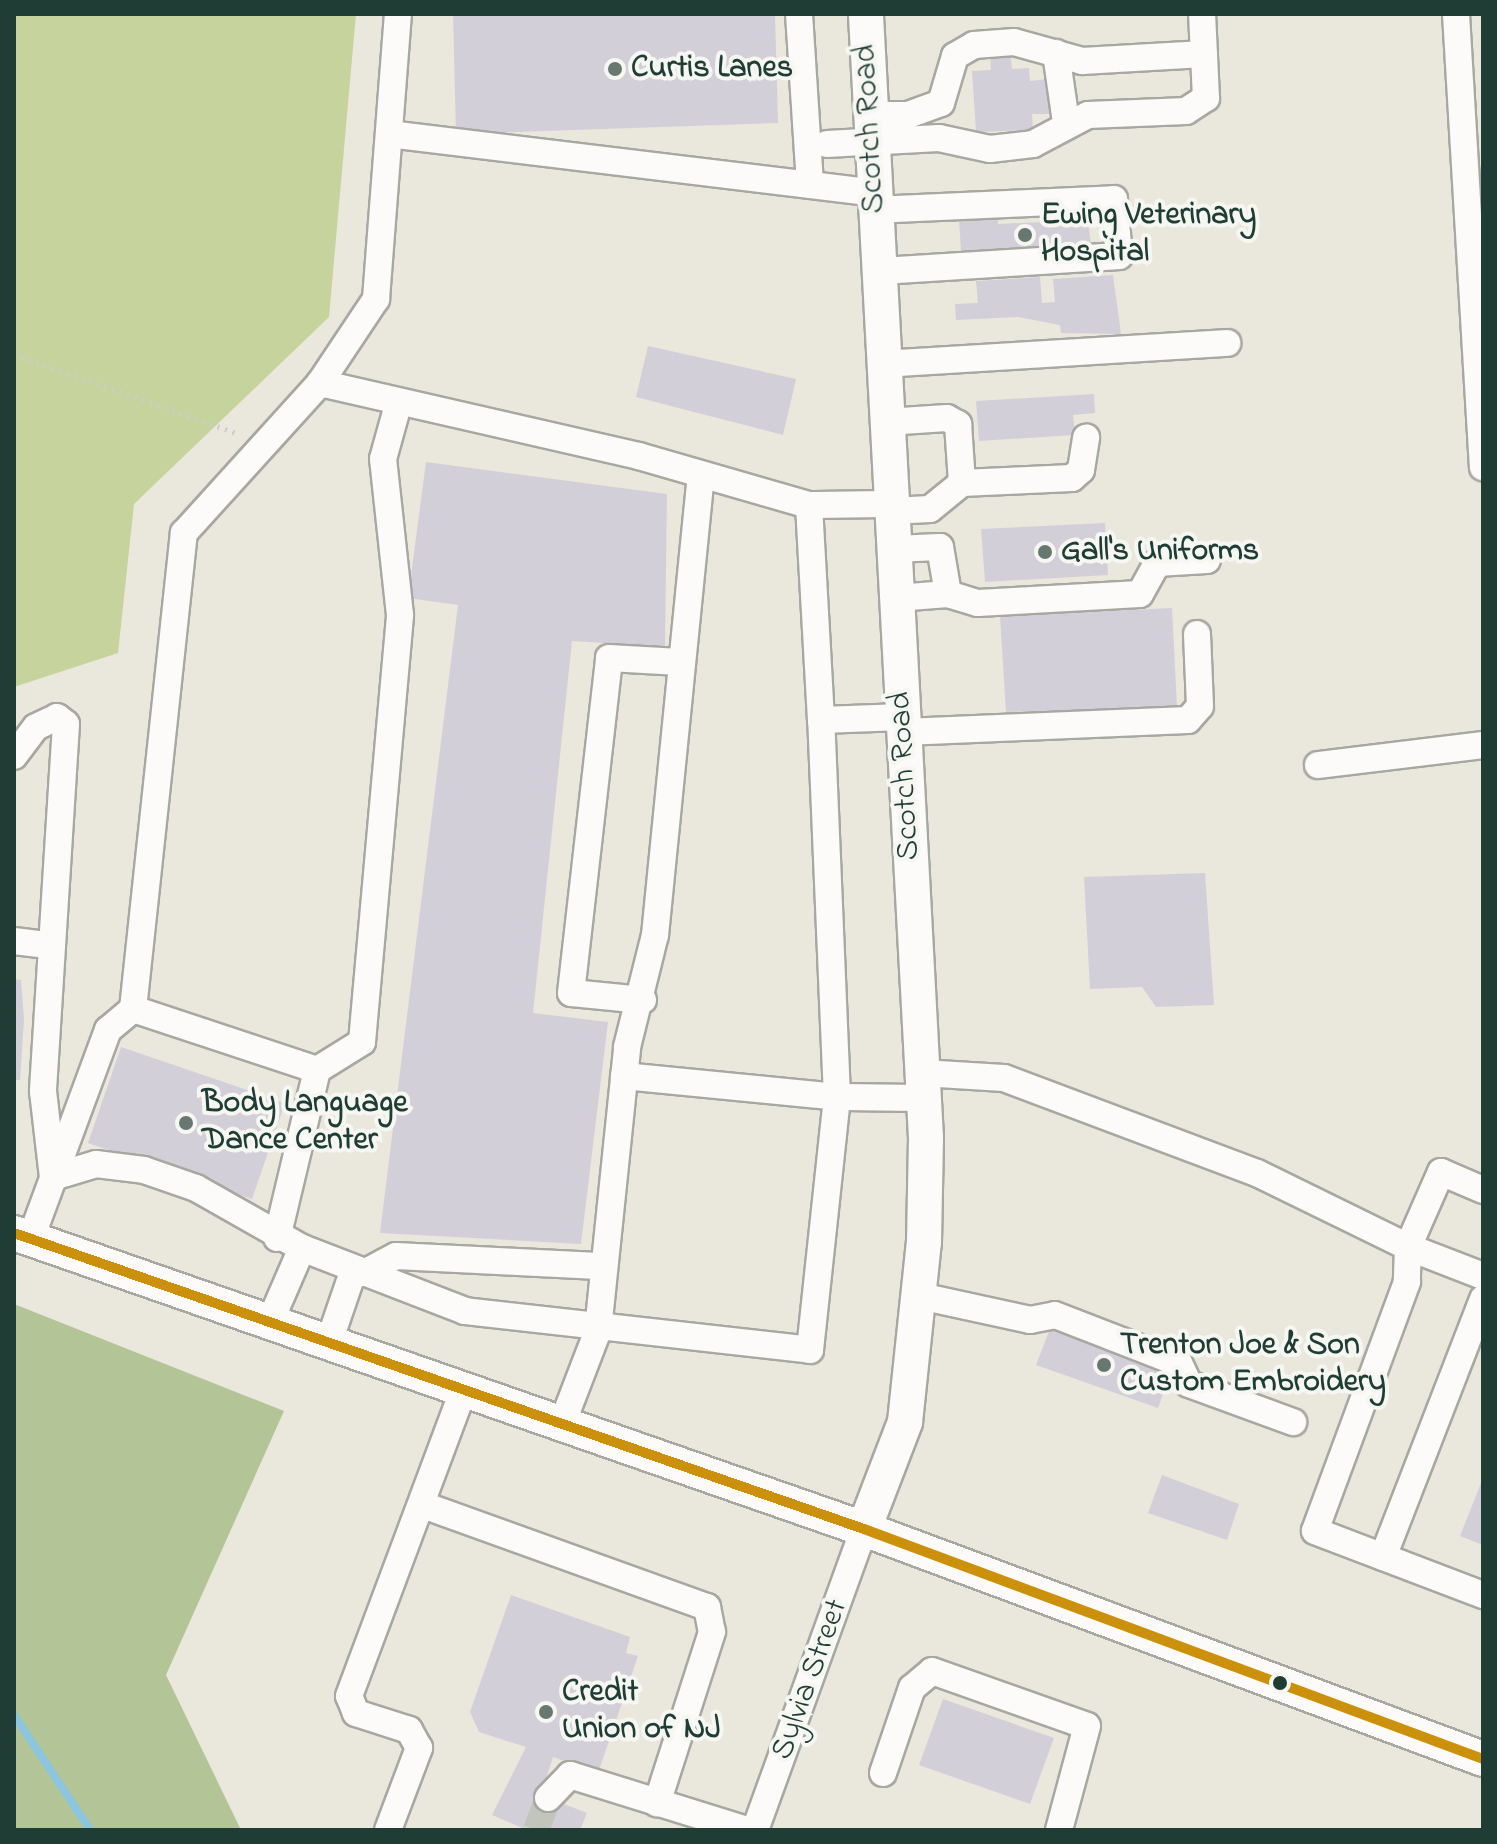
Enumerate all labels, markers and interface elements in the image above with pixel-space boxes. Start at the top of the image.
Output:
street label: Scotch Road [847,44,895,214]
place label: Curtis Lanes [631,50,793,88]
marker: Curtis Lanes [606,60,624,78]
place label: Ewing Veterinary Hospital [1041,198,1256,273]
marker: Ewing Veterinary Hospital [1016,226,1034,244]
place label: Gall's Uniforms [1061,533,1259,571]
marker: Gall's Uniforms [1036,543,1054,561]
street label: Scotch Road [882,691,930,861]
place label: Body Language Dance Center [202,1086,407,1161]
marker: Body Language Dance Center [177,1114,195,1132]
place label: Trenton Joe & Son Custom Embroidery [1120,1328,1386,1403]
marker: Trenton Joe & Son Custom Embroidery [1095,1356,1113,1374]
street label: Sylvia Street [764,1595,858,1765]
place label: Credit Union of NJ [562,1675,721,1750]
unlabelled marker [1272,1675,1288,1691]
marker: Credit Union of NJ [537,1703,555,1721]

